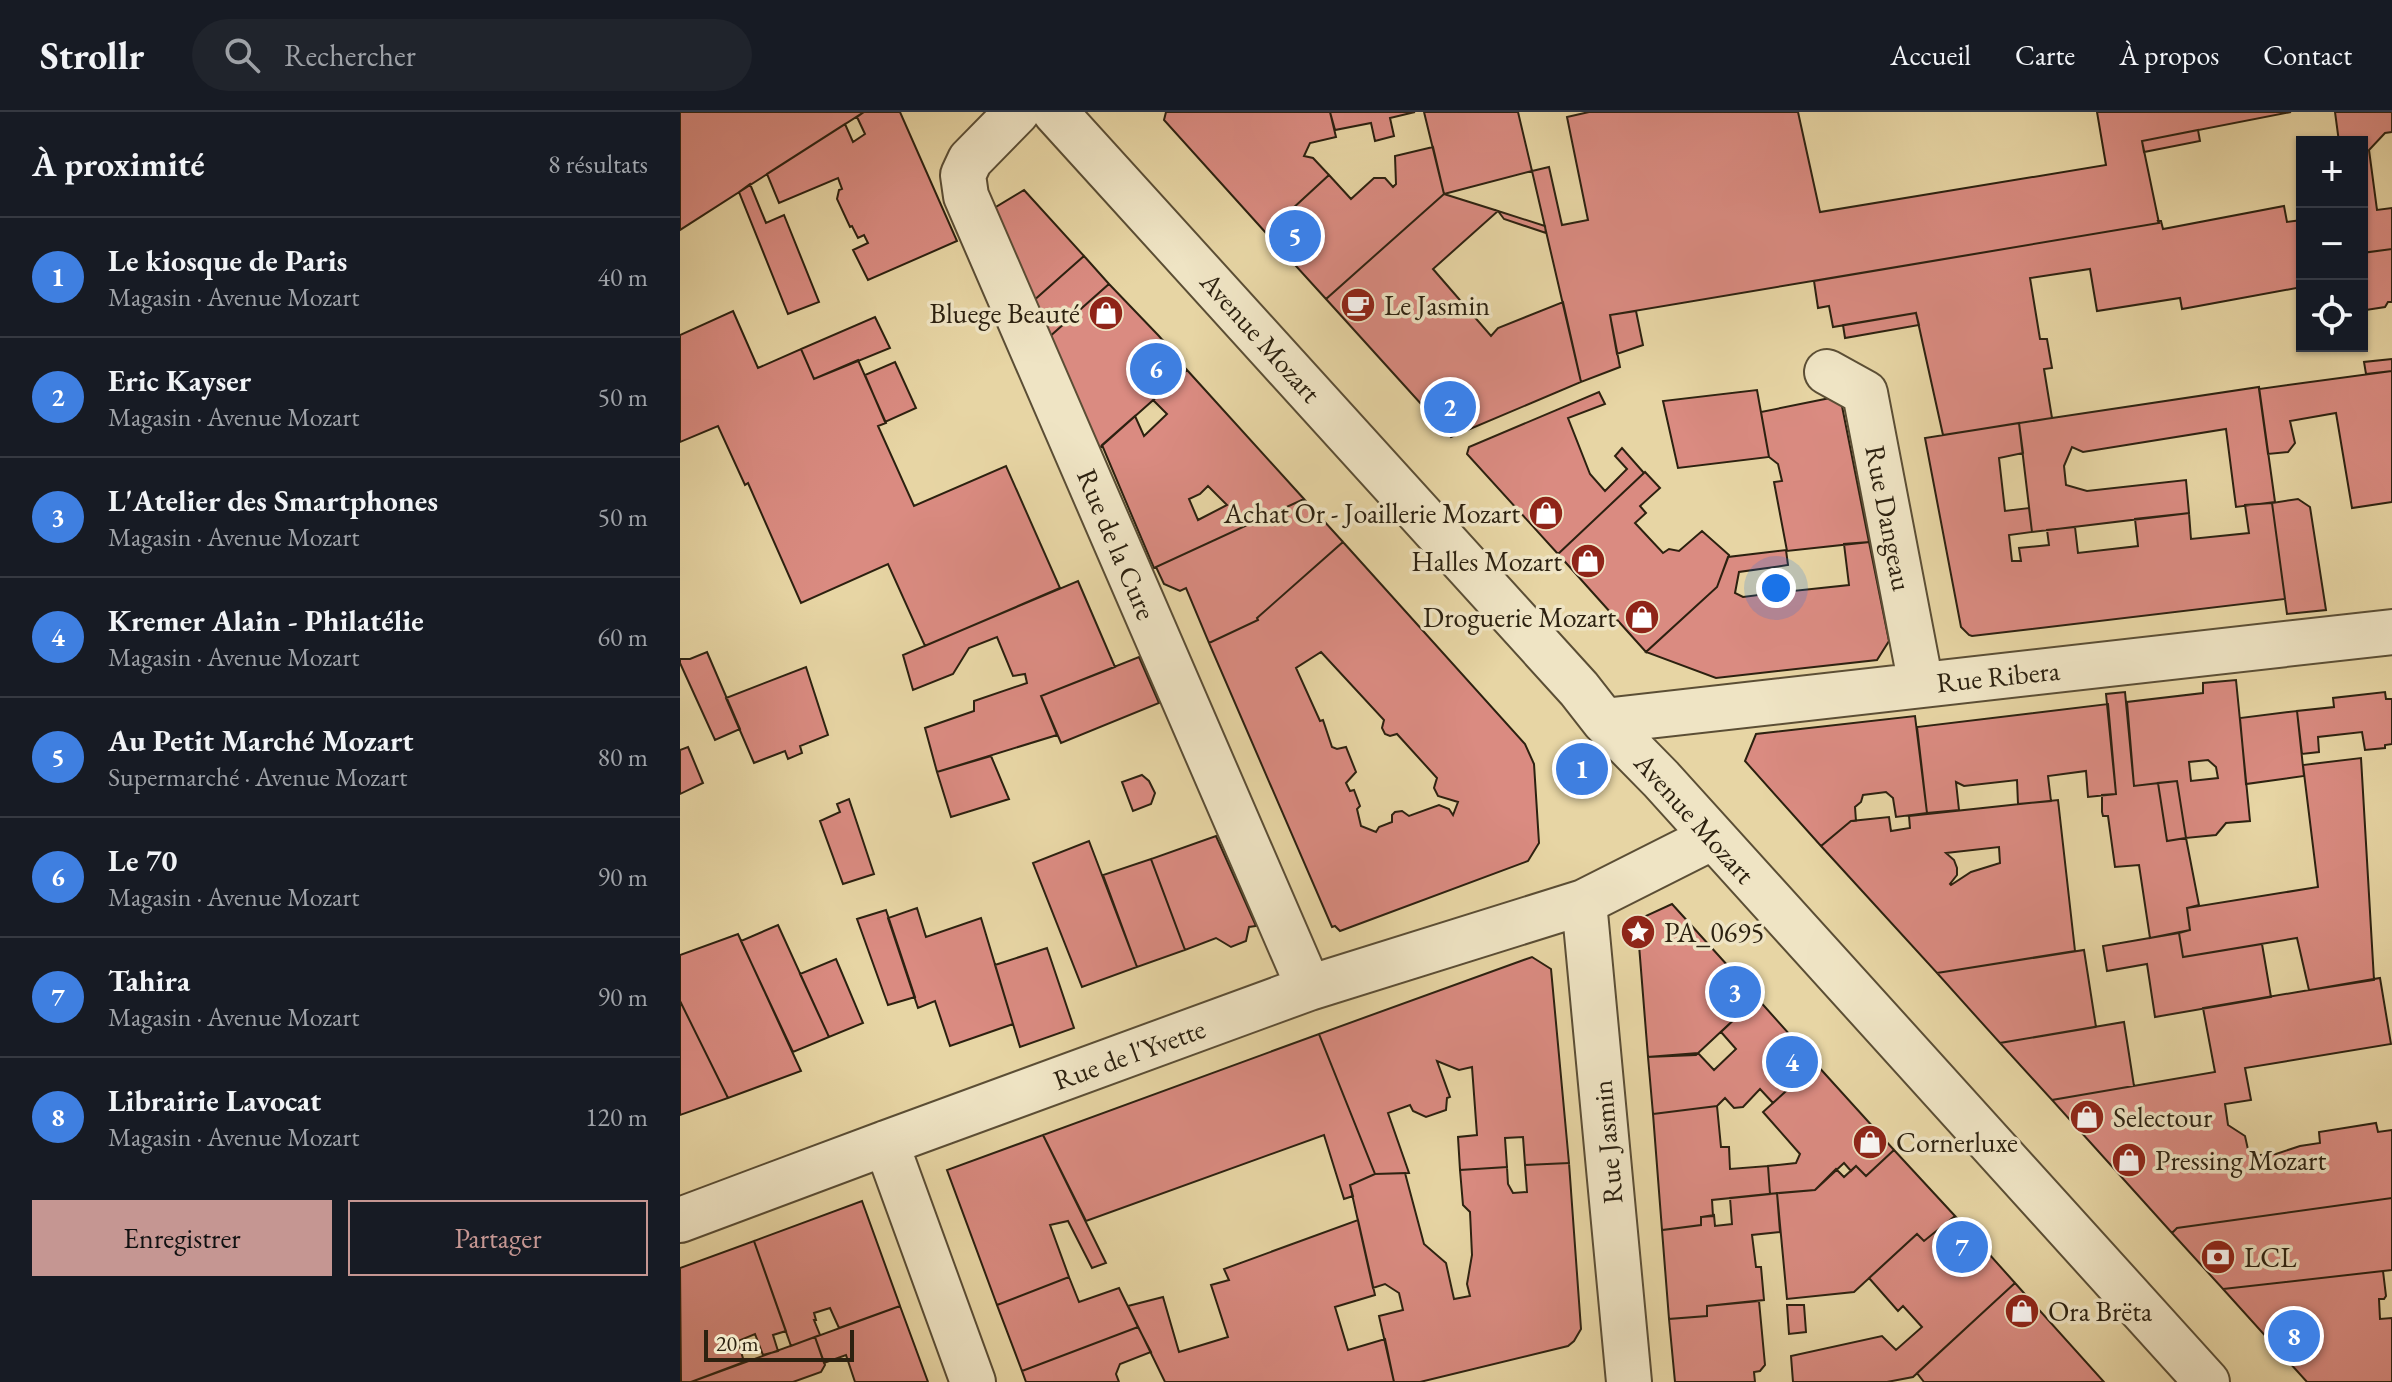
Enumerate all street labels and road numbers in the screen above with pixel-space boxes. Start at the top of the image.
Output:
street label: Avenue Mozart [1192,263,1329,410]
street label: Rue Dangeau [1857,442,1921,594]
street label: Rue de la Cure [1069,463,1165,625]
street label: Rue Ribera [1934,652,2062,700]
street label: Avenue Mozart [1626,744,1763,891]
street label: Rue de l'Yvette [1048,1010,1210,1098]
street label: Rue Jasmin [1584,1078,1630,1206]

